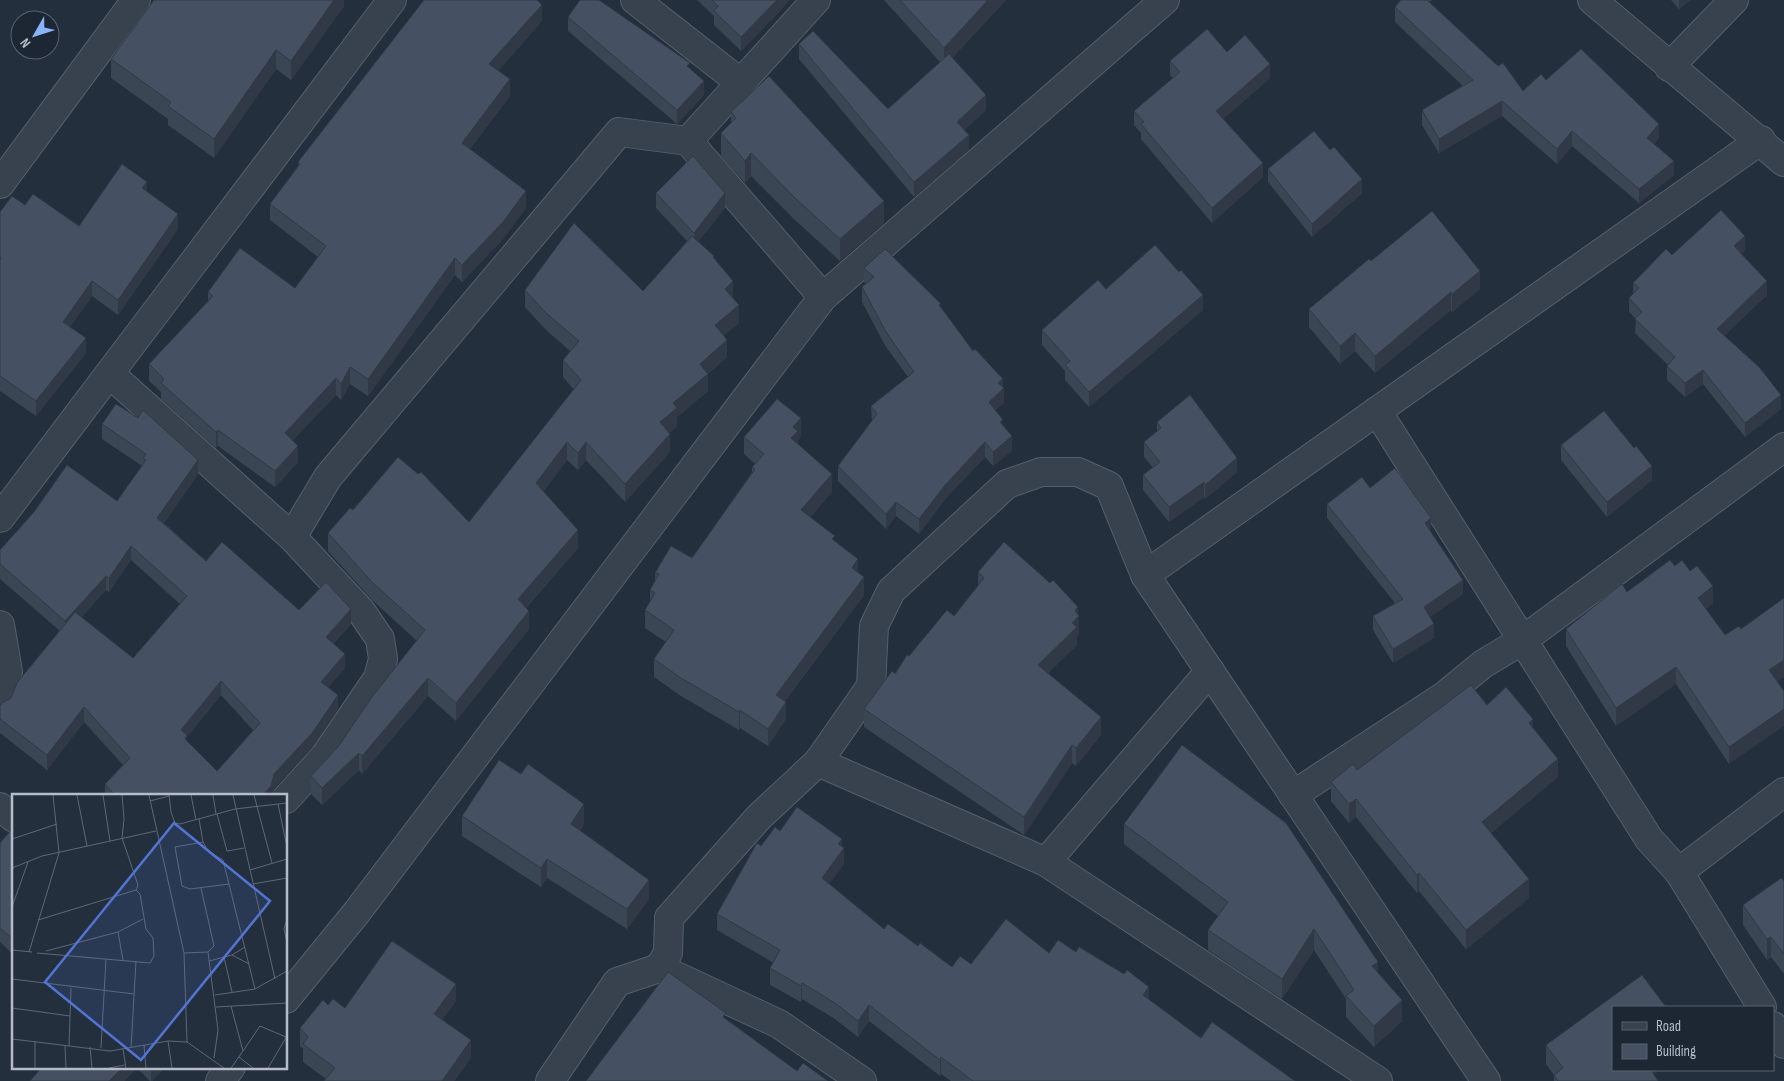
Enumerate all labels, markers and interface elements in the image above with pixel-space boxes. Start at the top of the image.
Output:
north arrow [10,10,60,60]
text: N [16,35,34,51]
inset map [12,794,288,1068]
legend [1612,1006,1774,1071]
text: Road [1656,1017,1681,1036]
text: Building [1656,1042,1696,1061]

